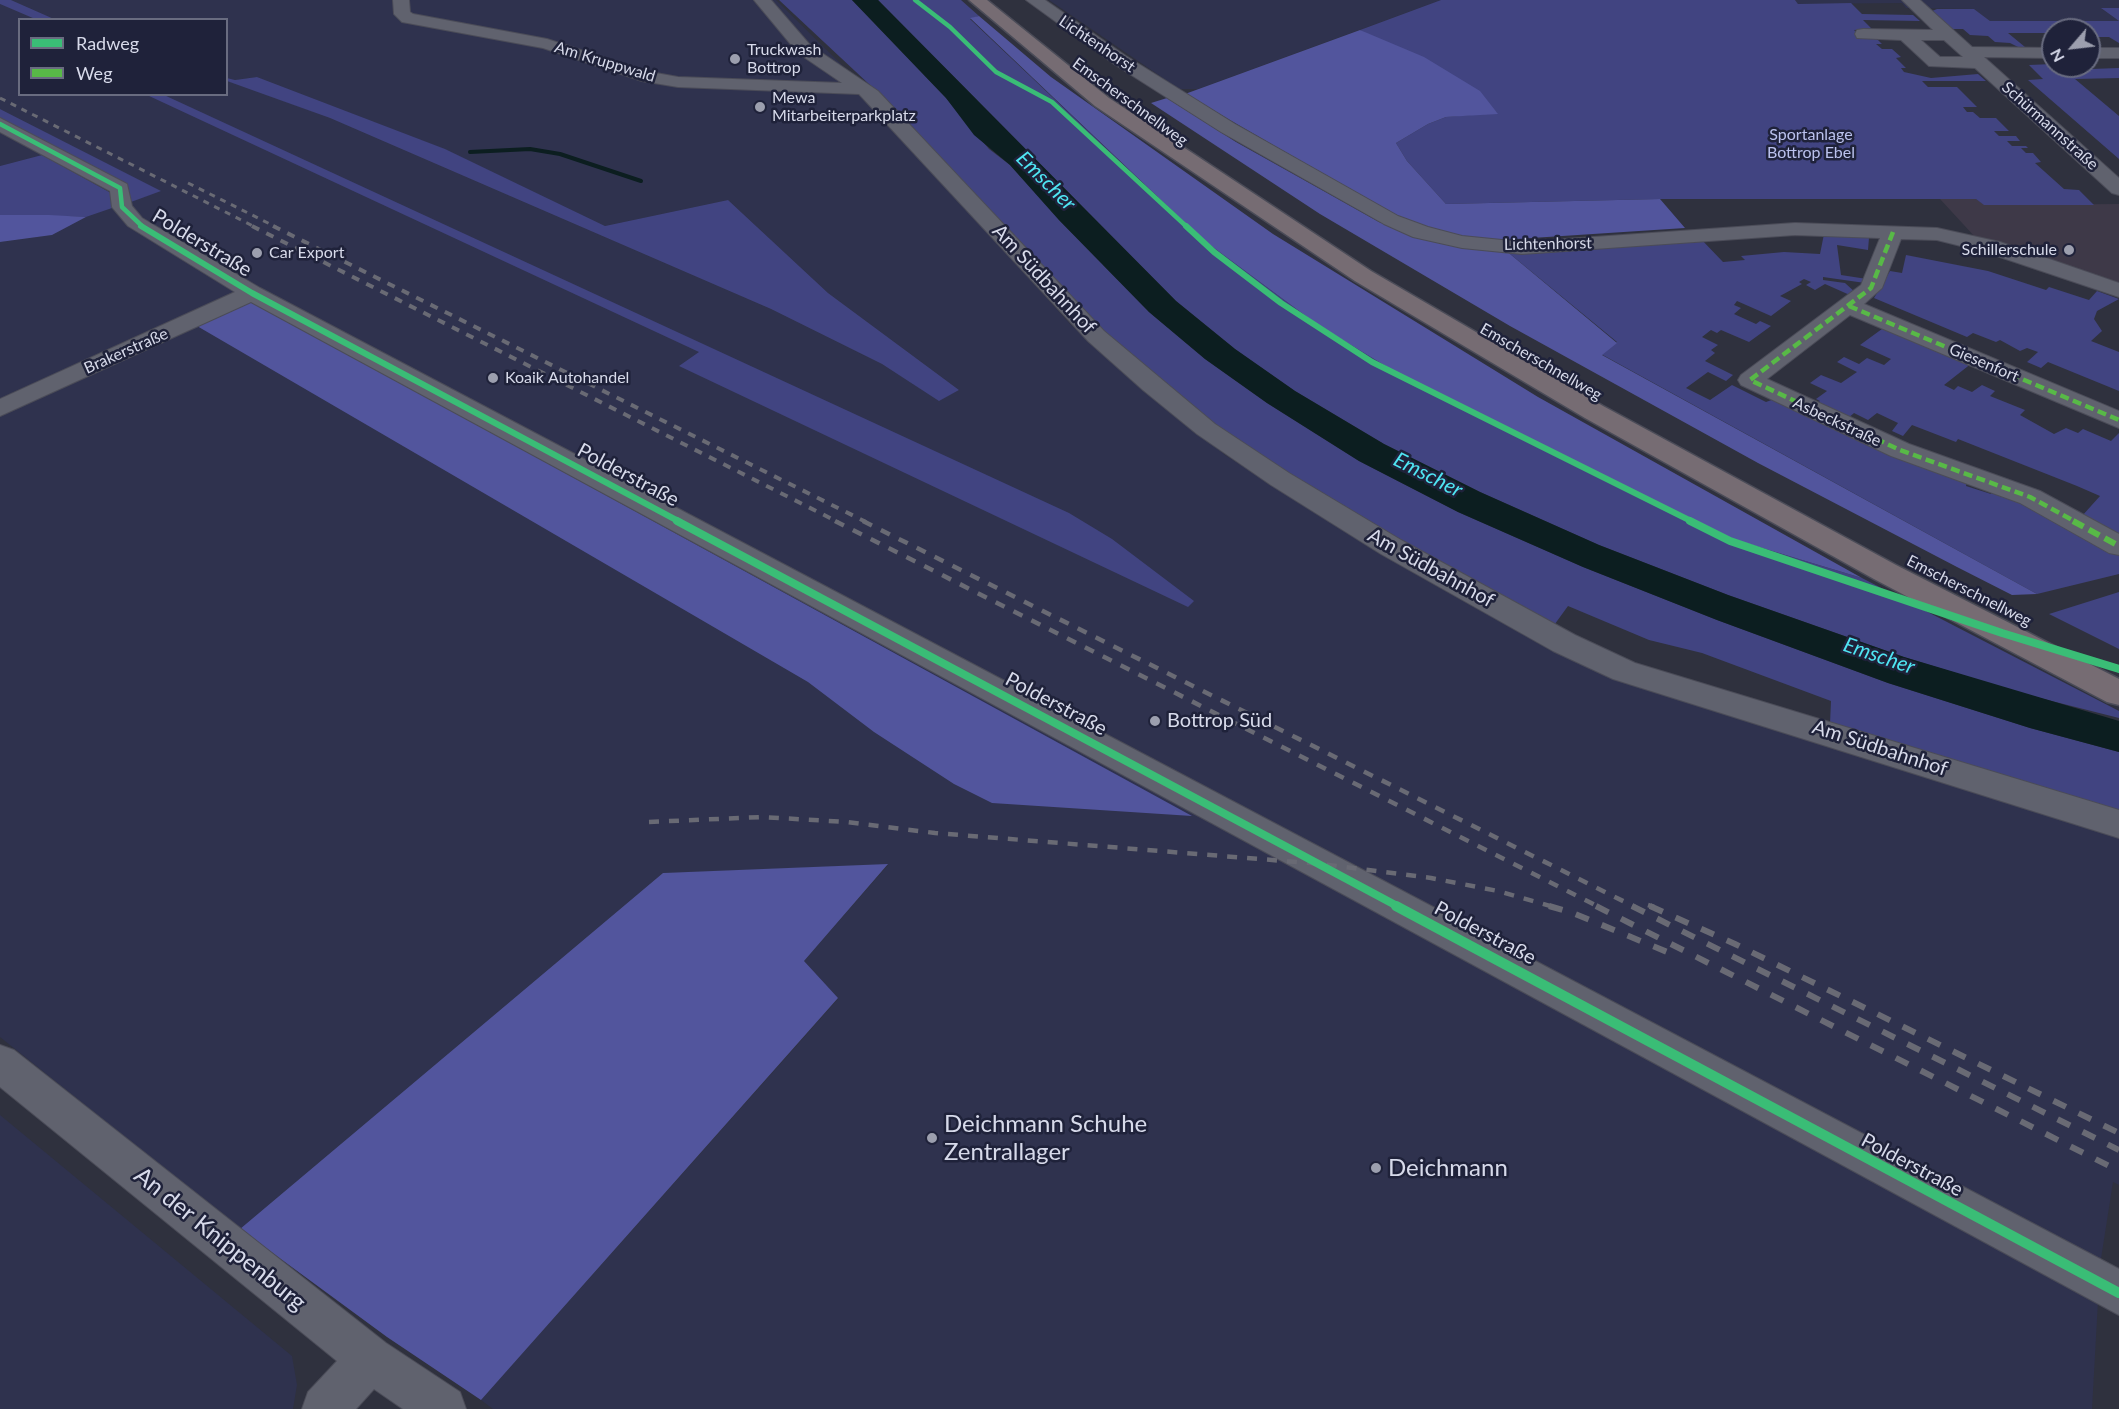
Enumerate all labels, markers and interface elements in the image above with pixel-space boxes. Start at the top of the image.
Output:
street label: Lichtenhorst [1055,11,1139,77]
legend [18,18,228,96]
north arrow [2041,18,2101,78]
text: Radweg [76,32,139,54]
street label: Am Kruppwald [552,38,658,86]
place label: Truckwash Bottrop [747,40,821,78]
text: N [2045,46,2068,66]
marker: Truckwash Bottrop [728,52,742,66]
street label: Emscherschnellweg [1069,54,1191,150]
text: Weg [76,62,113,84]
street label: Schürmannstraße [1998,78,2102,174]
place label: Mewa Mitarbeiterparkplatz [772,88,916,126]
marker: Mewa Mitarbeiterparkplatz [753,100,767,114]
park label: Sportanlage Bottrop Ebel [1767,125,1855,163]
water label: Emscher [1011,146,1081,216]
street label: Polderstraße [148,204,256,282]
street label: Am Südbahnhof [987,219,1101,339]
street label: Lichtenhorst [1504,234,1592,254]
place label: Schillerschule [1962,240,2057,260]
place label: Car Export [269,243,344,263]
marker: Schillerschule [2062,243,2076,257]
marker: Car Export [250,246,264,260]
street label: Emscherschnellweg [1477,319,1605,405]
street label: Brakerstraße [81,324,171,378]
street label: Giesenfort [1946,340,2022,386]
place label: Koaik Autohandel [505,368,629,388]
marker: Koaik Autohandel [486,371,500,385]
street label: Asbeckstraße [1790,393,1884,451]
street label: Polderstraße [573,438,683,512]
water label: Emscher [1389,447,1467,503]
street label: Am Südbahnhof [1364,523,1498,613]
street label: Emscherschnellweg [1903,551,2035,631]
water label: Emscher [1840,632,1918,680]
street label: Polderstraße [1001,667,1111,741]
place label: Bottrop Süd [1167,709,1272,733]
marker: Bottrop Süd [1148,714,1162,728]
street label: Am Südbahnhof [1809,715,1951,781]
street label: Polderstraße [1430,896,1540,970]
place label: Deichmann Schuhe Zentrallager [944,1110,1147,1166]
street label: Polderstraße [1857,1128,1967,1202]
marker: Deichmann Schuhe Zentrallager [925,1131,939,1145]
place label: Deichmann [1388,1154,1508,1182]
street label: An der Knippenburg [128,1161,312,1317]
marker: Deichmann [1369,1161,1383,1175]

